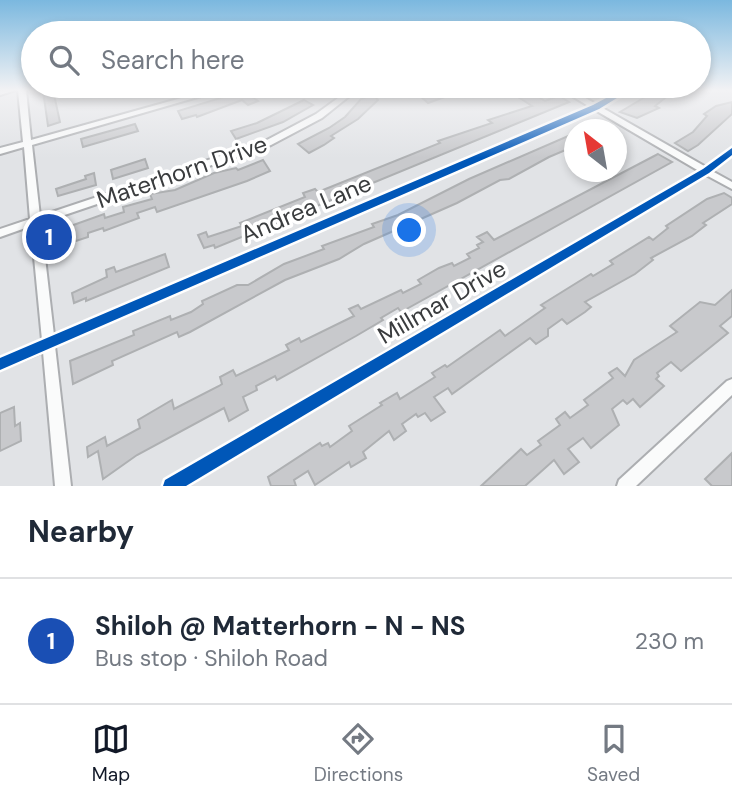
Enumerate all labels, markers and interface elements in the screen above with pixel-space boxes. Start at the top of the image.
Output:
search box [21,21,711,98]
icon: search [45,41,83,79]
text: Search here [101,43,244,77]
north arrow [564,119,627,182]
street label: Materhorn Drive [92,128,271,215]
street label: Andrea Lane [236,167,376,250]
pin: 1 [26,211,72,263]
your location [392,213,426,247]
street label: Millmar Drive [372,252,512,351]
text: Nearby [28,512,134,551]
text: Shiloh @ Matterhorn - N - NS [95,609,465,643]
text: 1 [47,626,55,656]
text: 230 m [635,626,704,656]
text: Bus stop · Shiloh Road [95,643,328,673]
tab: Map [92,720,130,787]
tab: Directions [314,720,403,787]
tab: Saved [587,720,640,787]

